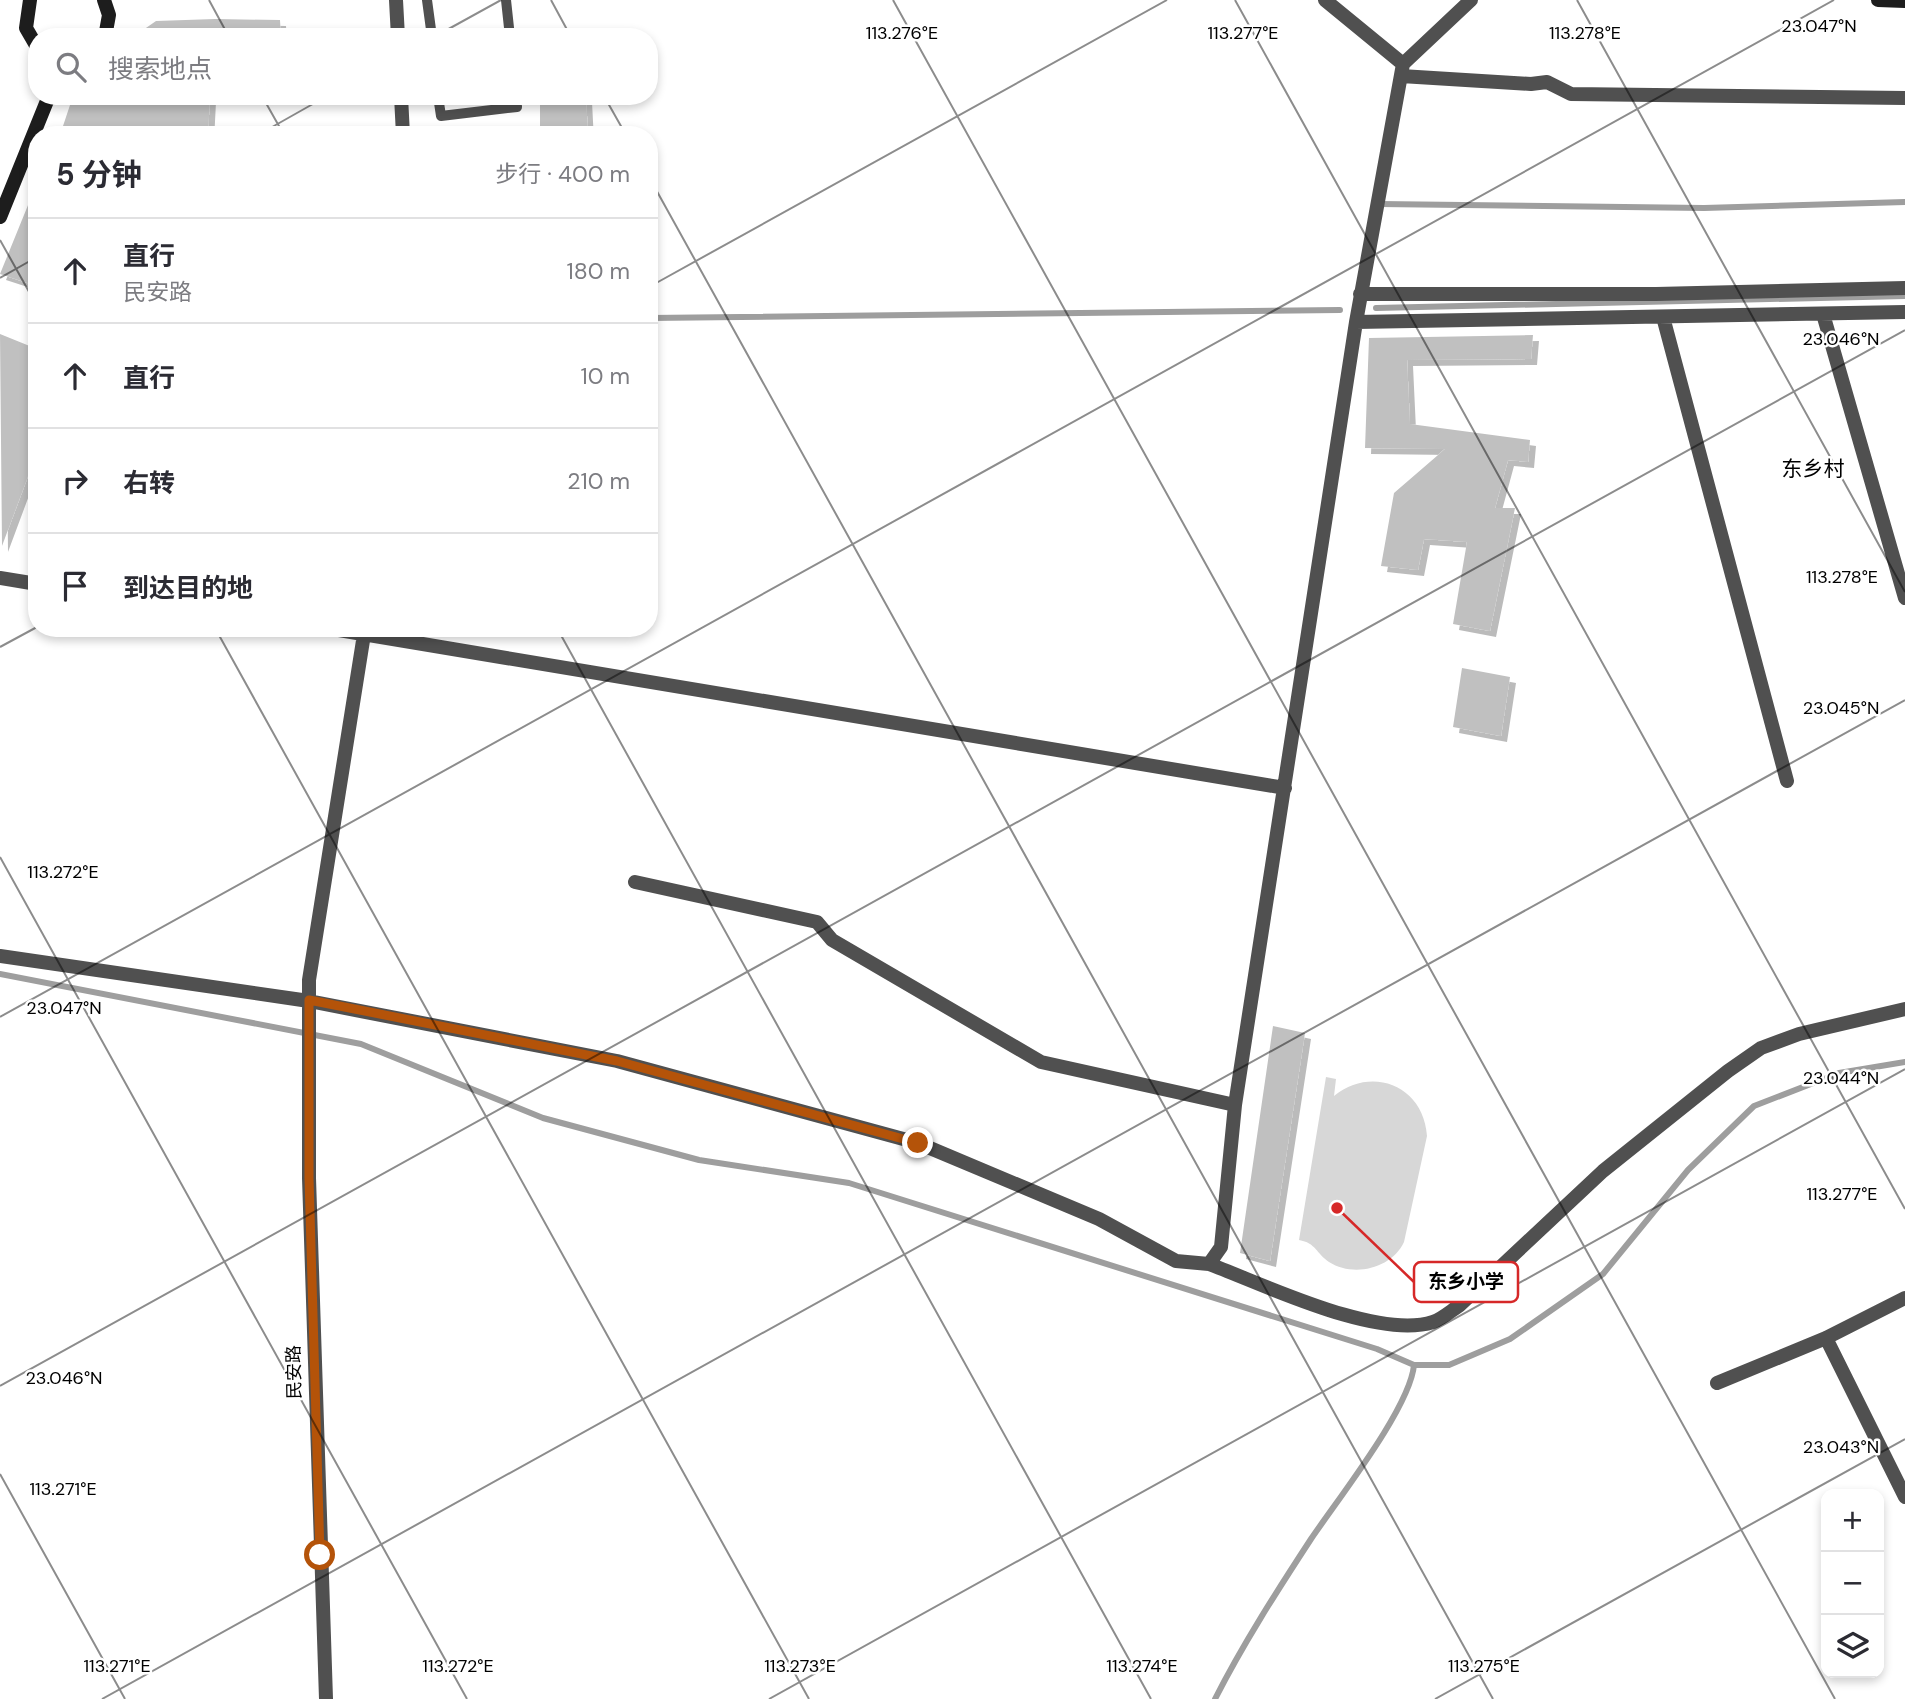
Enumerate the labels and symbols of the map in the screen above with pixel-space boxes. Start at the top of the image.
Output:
text: 23.047°N [1781,14,1857,38]
text: 113.276°E [866,21,938,45]
text: 113.277°E [1207,21,1279,45]
text: 113.278°E [1549,21,1621,45]
text: 23.046°N [1802,327,1880,351]
district label: 东乡村 [1782,455,1845,483]
text: 113.278°E [1806,565,1878,589]
text: 23.045°N [1803,696,1879,720]
text: 113.272°E [27,860,99,884]
text: 23.047°N [26,996,102,1020]
text: 23.044°N [1803,1066,1879,1090]
route end [902,1127,933,1158]
text: 113.277°E [1806,1182,1878,1206]
callout: 东乡小学 [1414,1262,1518,1302]
text: 东乡小学 [1428,1269,1504,1294]
street label: 民安路 [282,1345,306,1399]
text: 23.046°N [25,1366,103,1390]
text: 23.043°N [1803,1435,1879,1459]
text: 113.271°E [29,1477,97,1501]
route start [304,1539,335,1570]
text: 113.271°E [83,1654,151,1678]
text: 113.272°E [422,1654,494,1678]
text: 113.273°E [764,1654,836,1678]
text: 113.274°E [1106,1654,1178,1678]
text: 113.275°E [1448,1654,1520,1678]

